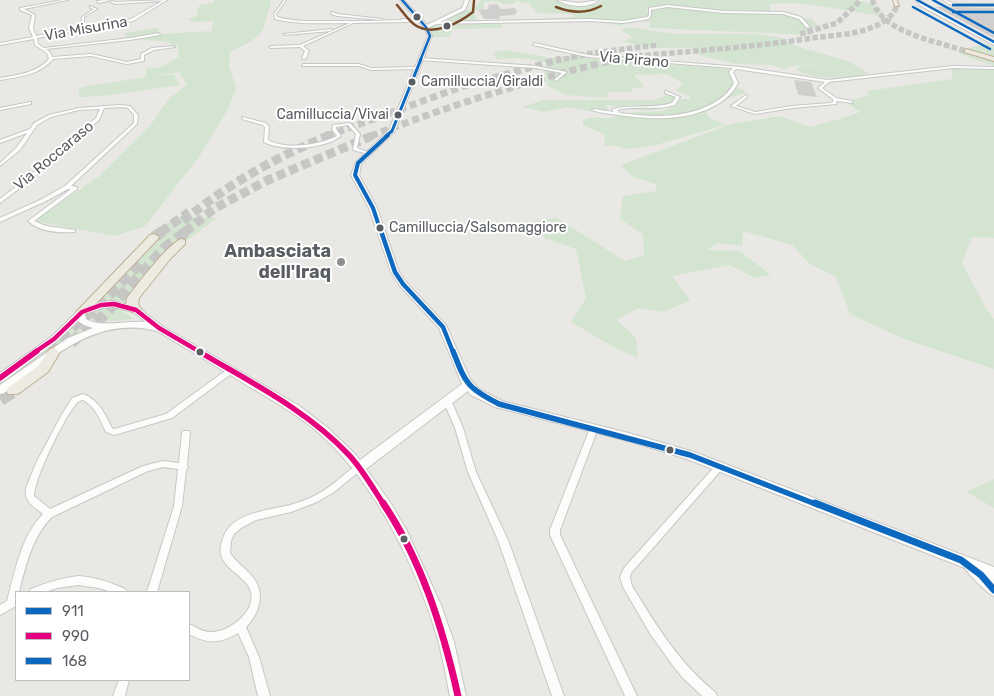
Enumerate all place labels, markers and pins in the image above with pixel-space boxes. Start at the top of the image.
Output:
unlabelled marker [412,12,422,22]
unlabelled marker [442,21,452,31]
place label: Camilluccia/Giraldi [421,74,543,90]
marker: Camilluccia/Giraldi [407,77,417,87]
place label: Camilluccia/Vivai [276,107,389,123]
marker: Camilluccia/Vivai [393,110,403,120]
place label: Camilluccia/Salsomaggiore [389,220,567,236]
marker: Camilluccia/Salsomaggiore [375,223,385,233]
place label: Ambasciata dell'Iraq [224,241,331,284]
marker: Ambasciata dell'Iraq [335,256,347,268]
unlabelled marker [195,347,205,357]
unlabelled marker [665,445,675,455]
unlabelled marker [399,534,409,544]

